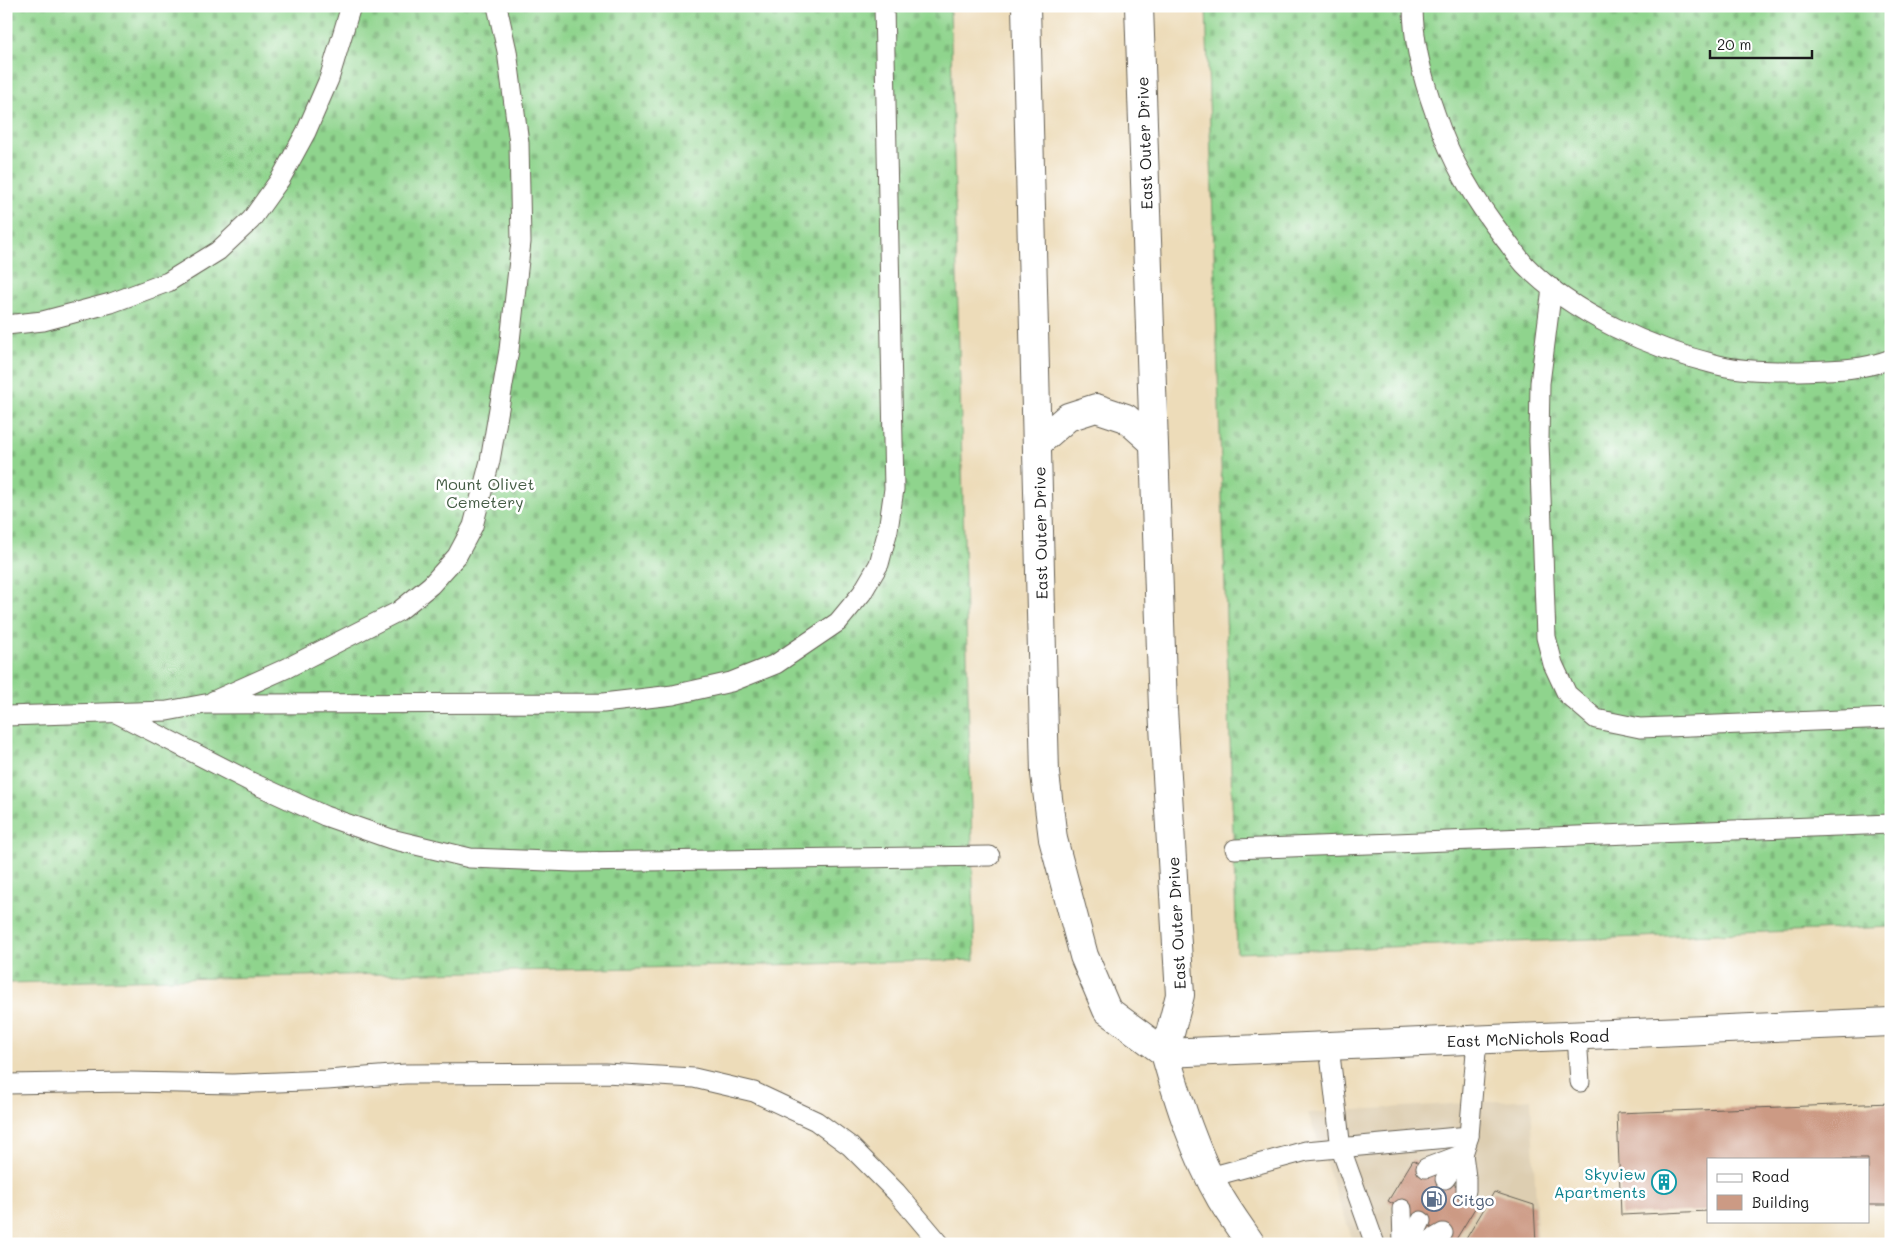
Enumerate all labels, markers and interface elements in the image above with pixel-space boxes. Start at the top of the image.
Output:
scale bar [1710,28,1812,60]
text: 20 m [1717,34,1751,54]
street label: East Outer Drive [1131,76,1157,210]
street label: East Outer Drive [1028,466,1052,600]
park label: Mount Olivet Cemetery [435,473,535,512]
street label: East Outer Drive [1162,856,1190,990]
street label: East McNichols Road [1446,1025,1610,1051]
legend [1707,1158,1870,1222]
place label: Skyview Apartments [1554,1163,1646,1202]
text: Road [1752,1166,1789,1186]
building icon: Skyview Apartments [1651,1169,1677,1195]
fuel station icon: Citgo [1421,1186,1447,1212]
place label: Citgo [1452,1189,1494,1210]
text: Building [1752,1192,1809,1212]

